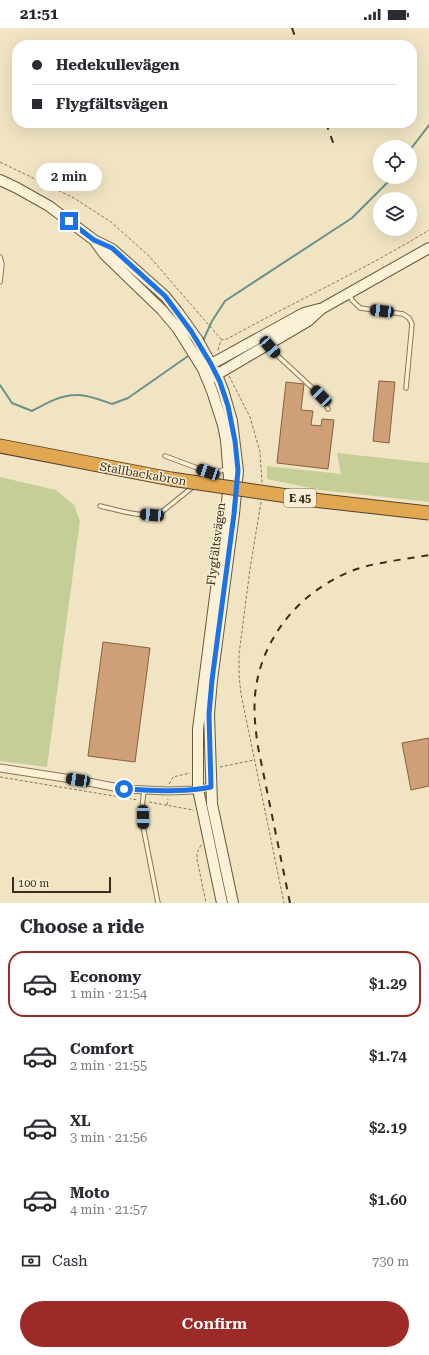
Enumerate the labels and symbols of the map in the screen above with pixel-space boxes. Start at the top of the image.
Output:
callout: 2 min [36,163,102,191]
route end [60,212,78,230]
car [369,304,395,318]
car [258,334,282,360]
car [308,383,334,409]
street label: Stallbackabron [99,459,188,489]
car [195,462,221,482]
road number: E 45 [284,489,316,507]
street label: Flygfältsvägen [204,501,228,586]
car [140,508,164,522]
car [65,772,91,788]
route start [115,780,133,798]
car [137,805,149,829]
scale bar [12,875,111,894]

